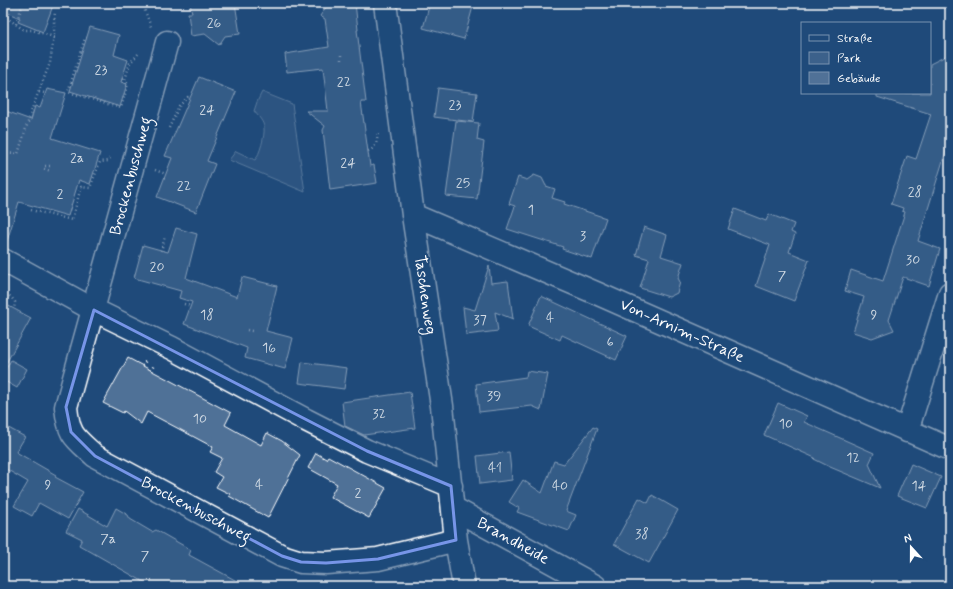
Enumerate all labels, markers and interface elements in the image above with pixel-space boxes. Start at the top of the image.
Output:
house number: 26 [207,14,222,32]
legend [801,22,931,94]
text: Straße [837,31,872,47]
text: Park [837,51,861,67]
house number: 23 [95,61,107,79]
text: Gebäude [837,71,880,87]
house number: 22 [337,73,351,91]
house number: 23 [449,96,461,114]
house number: 24 [199,101,215,119]
street label: Brockenbuschweg [105,114,158,238]
house number: 2a [70,149,84,167]
house number: 24 [340,154,356,172]
house number: 25 [456,174,470,192]
house number: 22 [177,177,191,195]
house number: 28 [908,183,922,201]
house number: 2 [57,185,64,203]
house number: 1 [528,201,534,219]
house number: 3 [580,227,586,245]
house number: 30 [906,251,920,269]
street label: Taschenweg [408,254,441,336]
house number: 20 [150,258,164,276]
house number: 7 [778,267,787,285]
street label: Von-Arnim-Straße [617,294,748,368]
house number: 18 [200,306,214,324]
house number: 9 [871,306,878,324]
house number: 4 [546,309,554,327]
house number: 37 [473,311,487,329]
house number: 6 [606,333,614,351]
house number: 16 [262,339,276,357]
house number: 39 [487,387,501,405]
house number: 32 [372,405,386,423]
house number: 10 [193,410,207,428]
house number: 10 [779,415,793,433]
house number: 12 [846,449,860,467]
house number: 41 [488,459,502,477]
street label: Brockenbuschweg [137,472,255,549]
house number: 9 [45,476,52,494]
house number: 4 [255,476,263,494]
house number: 40 [552,477,568,495]
house number: 14 [912,477,927,495]
house number: 2 [355,484,362,502]
street label: Brandheide [473,513,553,570]
house number: 38 [635,525,649,543]
north arrow [891,527,931,567]
house number: 7a [100,530,116,548]
text: N [902,531,914,546]
house number: 7 [141,547,150,565]

